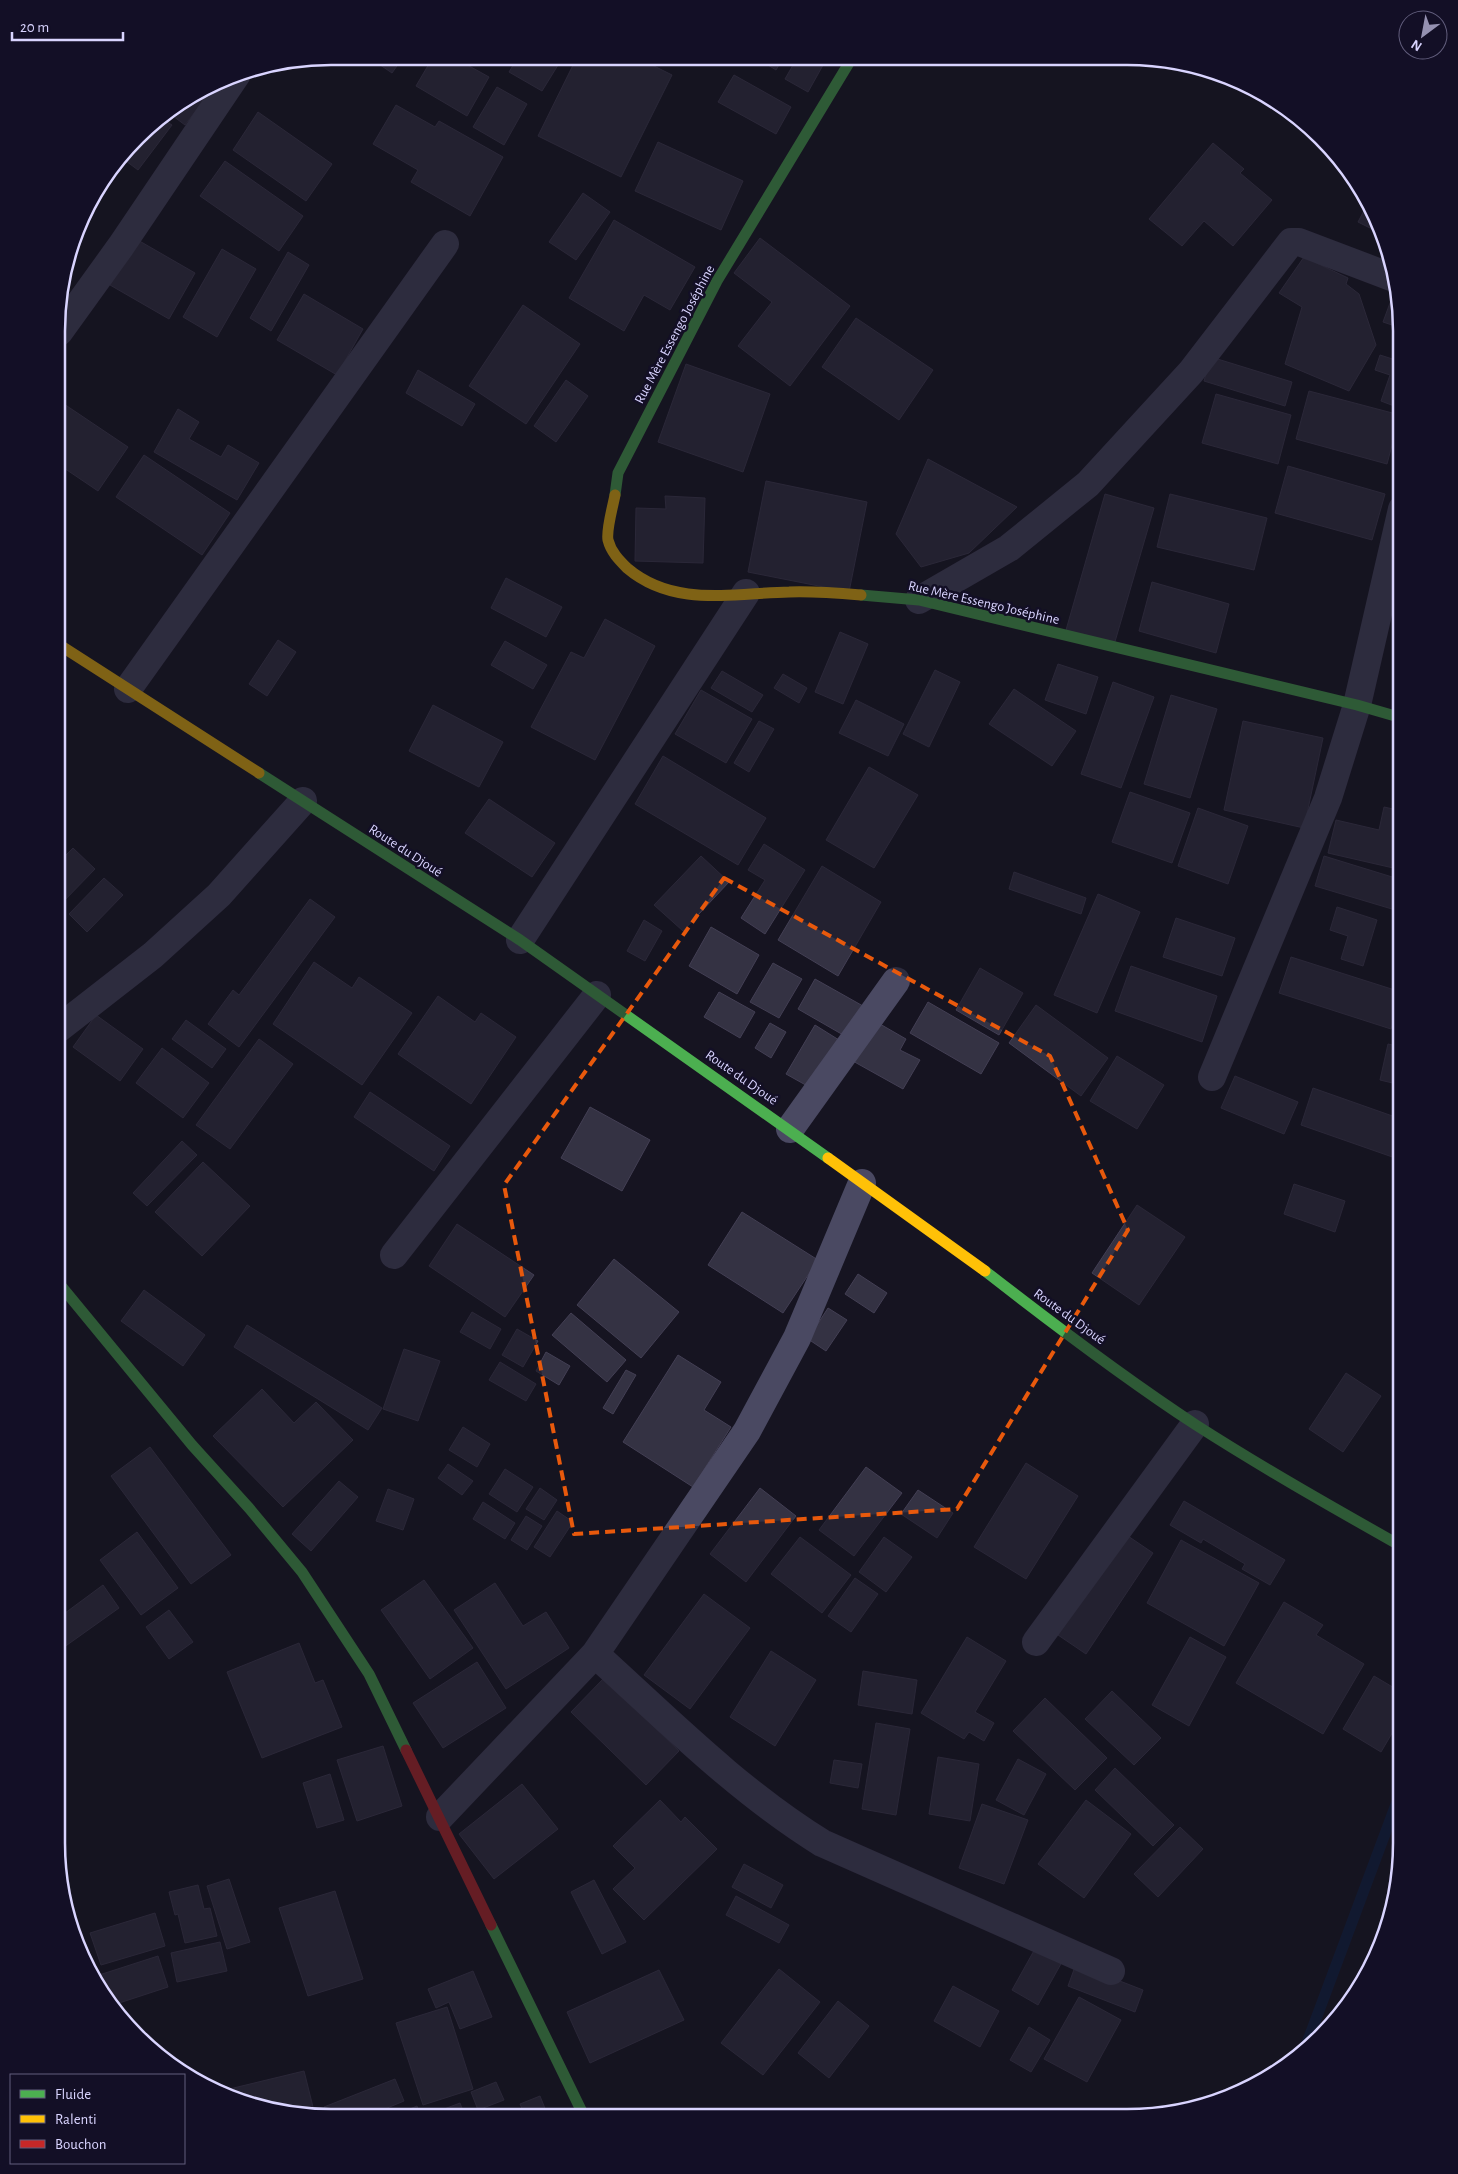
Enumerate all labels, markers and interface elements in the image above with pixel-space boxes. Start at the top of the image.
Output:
scale bar [12,10,124,42]
north arrow [1398,10,1448,60]
text: 20 m [20,20,49,35]
text: N [1409,37,1424,54]
street label: Rue Mère Essengo Joséphine [632,263,717,406]
street label: Rue Mère Essengo Joséphine [907,579,1061,627]
street label: Route du Djoué [366,822,445,880]
street label: Route du Djoué [703,1048,780,1108]
street label: Route du Djoué [1031,1286,1108,1347]
legend [10,2074,185,2164]
text: Fluide [55,2087,91,2102]
text: Ralenti [55,2112,97,2127]
text: Bouchon [55,2137,106,2152]

